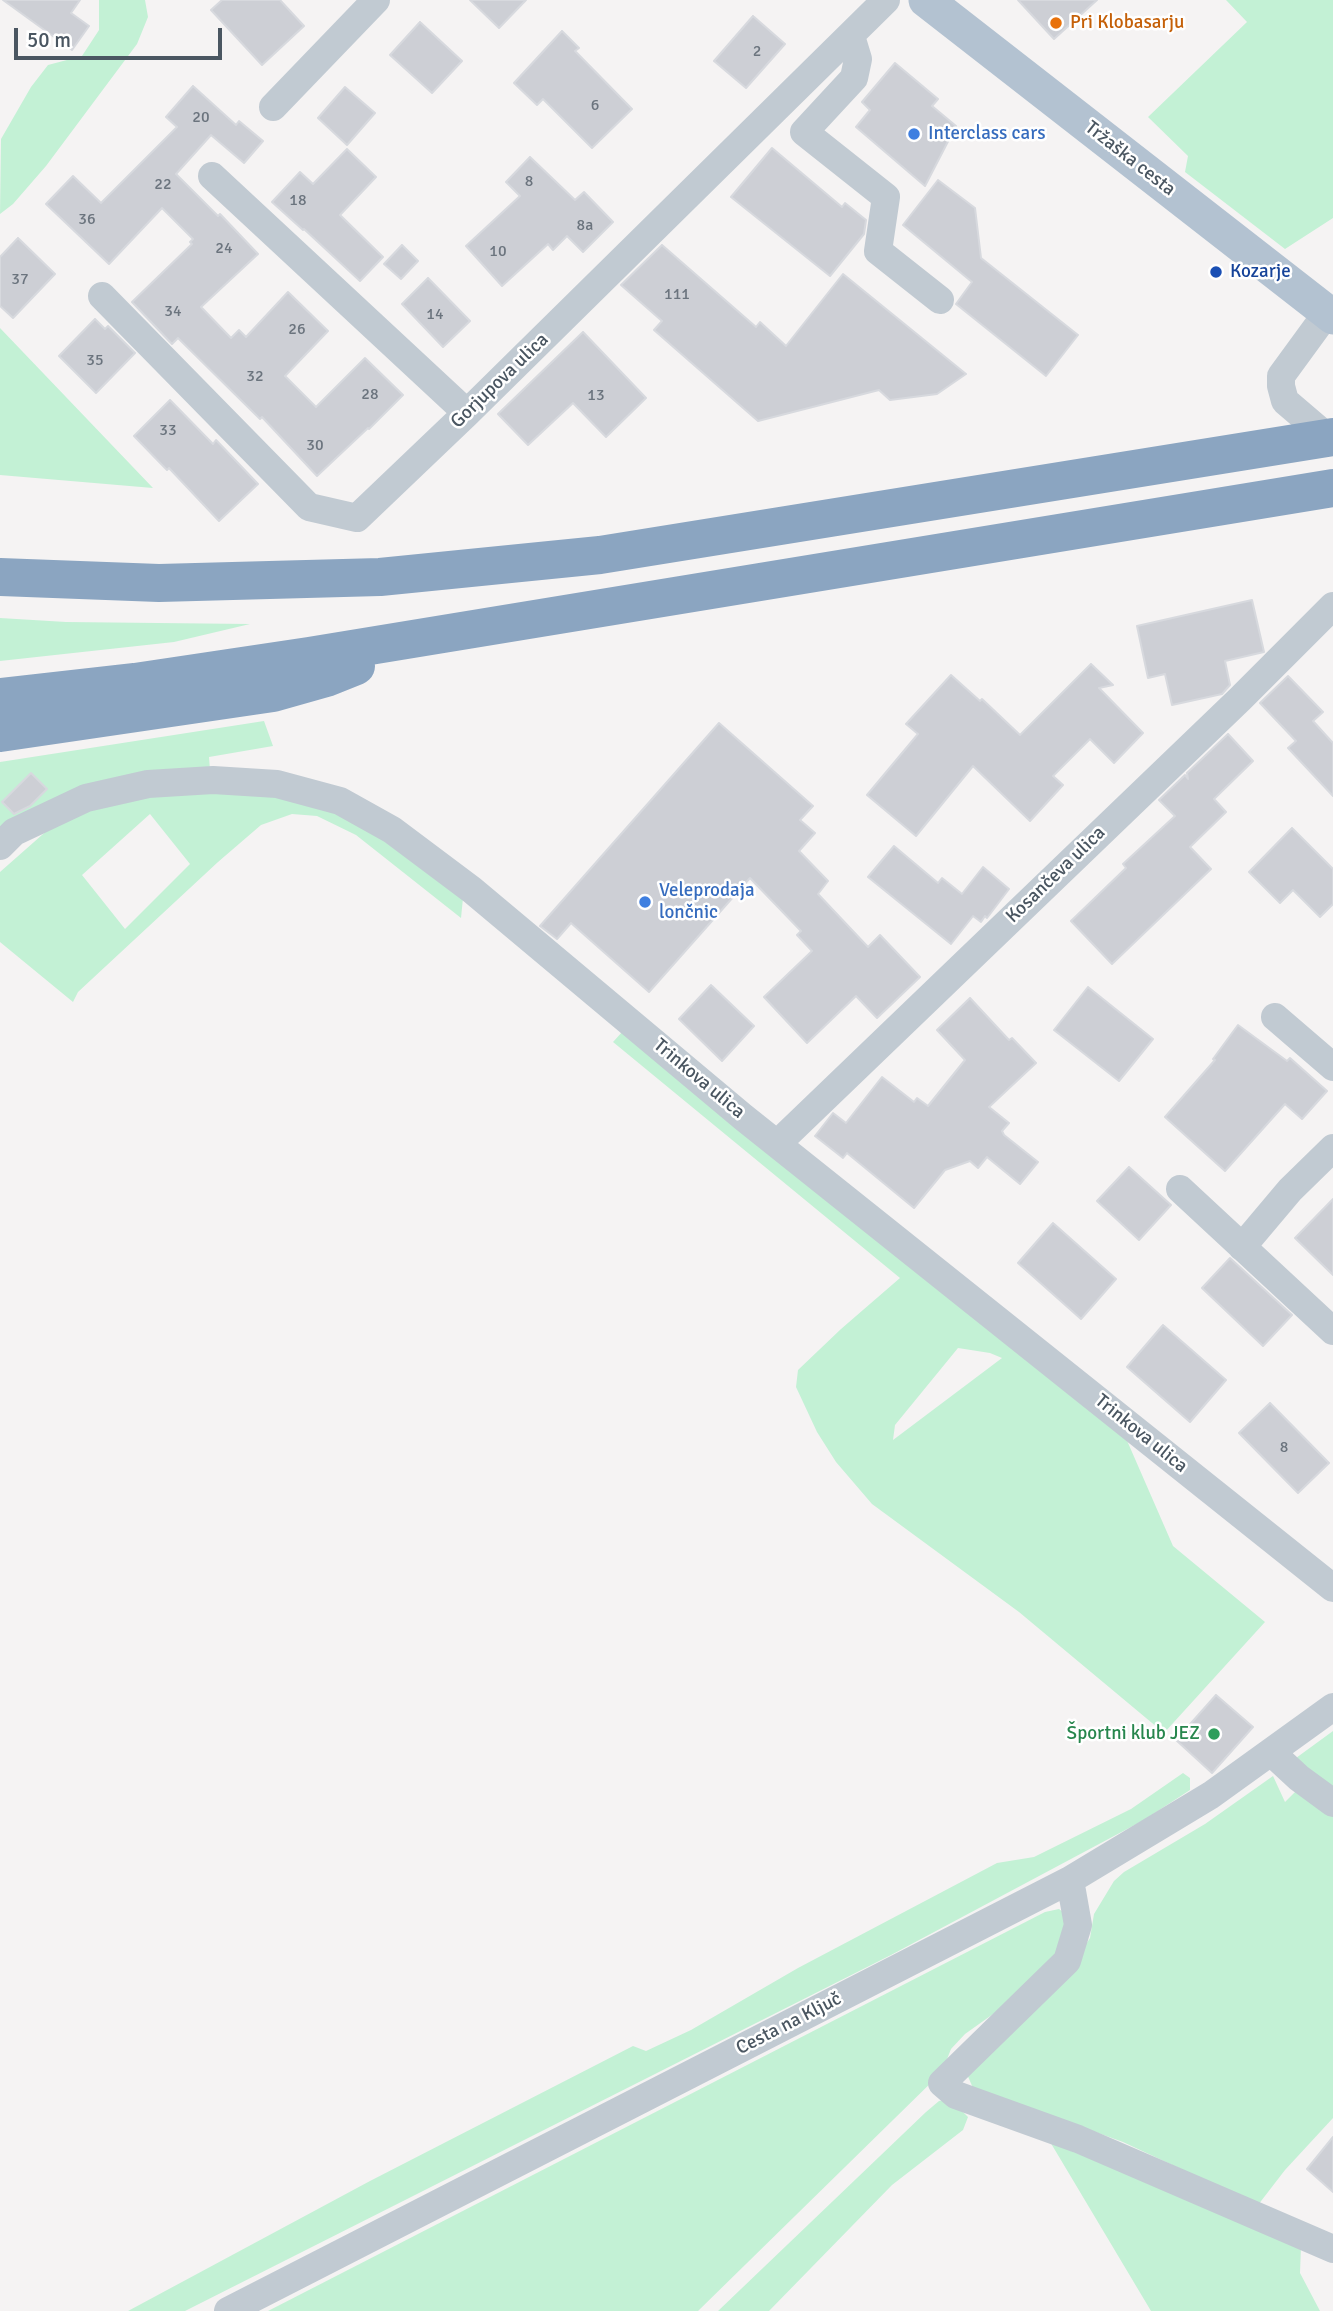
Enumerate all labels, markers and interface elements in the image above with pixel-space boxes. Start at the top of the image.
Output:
place label: Pri Klobasarju [1070,12,1184,34]
scale bar [18,14,226,58]
marker: Pri Klobasarju [1048,15,1064,31]
text: 50 m [27,27,71,53]
house number: 2 [753,42,761,62]
house number: 6 [591,96,599,116]
house number: 20 [192,108,210,128]
street label: Tržaška cesta [1080,117,1180,201]
place label: Interclass cars [928,123,1045,145]
marker: Interclass cars [906,126,922,142]
house number: 8 [525,172,533,192]
house number: 22 [154,175,172,195]
house number: 18 [289,191,307,211]
house number: 36 [78,210,96,230]
house number: 8a [577,216,593,236]
house number: 24 [215,239,233,259]
house number: 10 [489,242,507,262]
place label: Kozarje [1230,261,1291,283]
marker: Kozarje [1208,264,1224,280]
house number: 37 [11,270,29,290]
house number: 111 [664,285,690,305]
house number: 34 [164,302,182,322]
house number: 14 [426,305,444,325]
house number: 26 [288,320,306,340]
street label: Gorjupova ulica [446,329,554,433]
house number: 35 [86,351,104,371]
house number: 32 [246,367,264,387]
house number: 28 [361,385,379,405]
house number: 13 [587,386,605,406]
house number: 33 [159,421,177,441]
house number: 30 [306,436,324,456]
street label: Kosančeva ulica [1002,822,1110,928]
place label: Veleprodaja lončnic [659,880,755,924]
marker: Veleprodaja lončnic [637,894,653,910]
street label: Trinkova ulica [649,1034,749,1124]
street label: Trinkova ulica [1090,1390,1192,1478]
house number: 8 [1280,1438,1288,1458]
place label: Športni klub JEZ [1067,1723,1200,1745]
marker: Športni klub JEZ [1206,1726,1222,1742]
street label: Cesta na Ključ [733,1988,845,2060]

